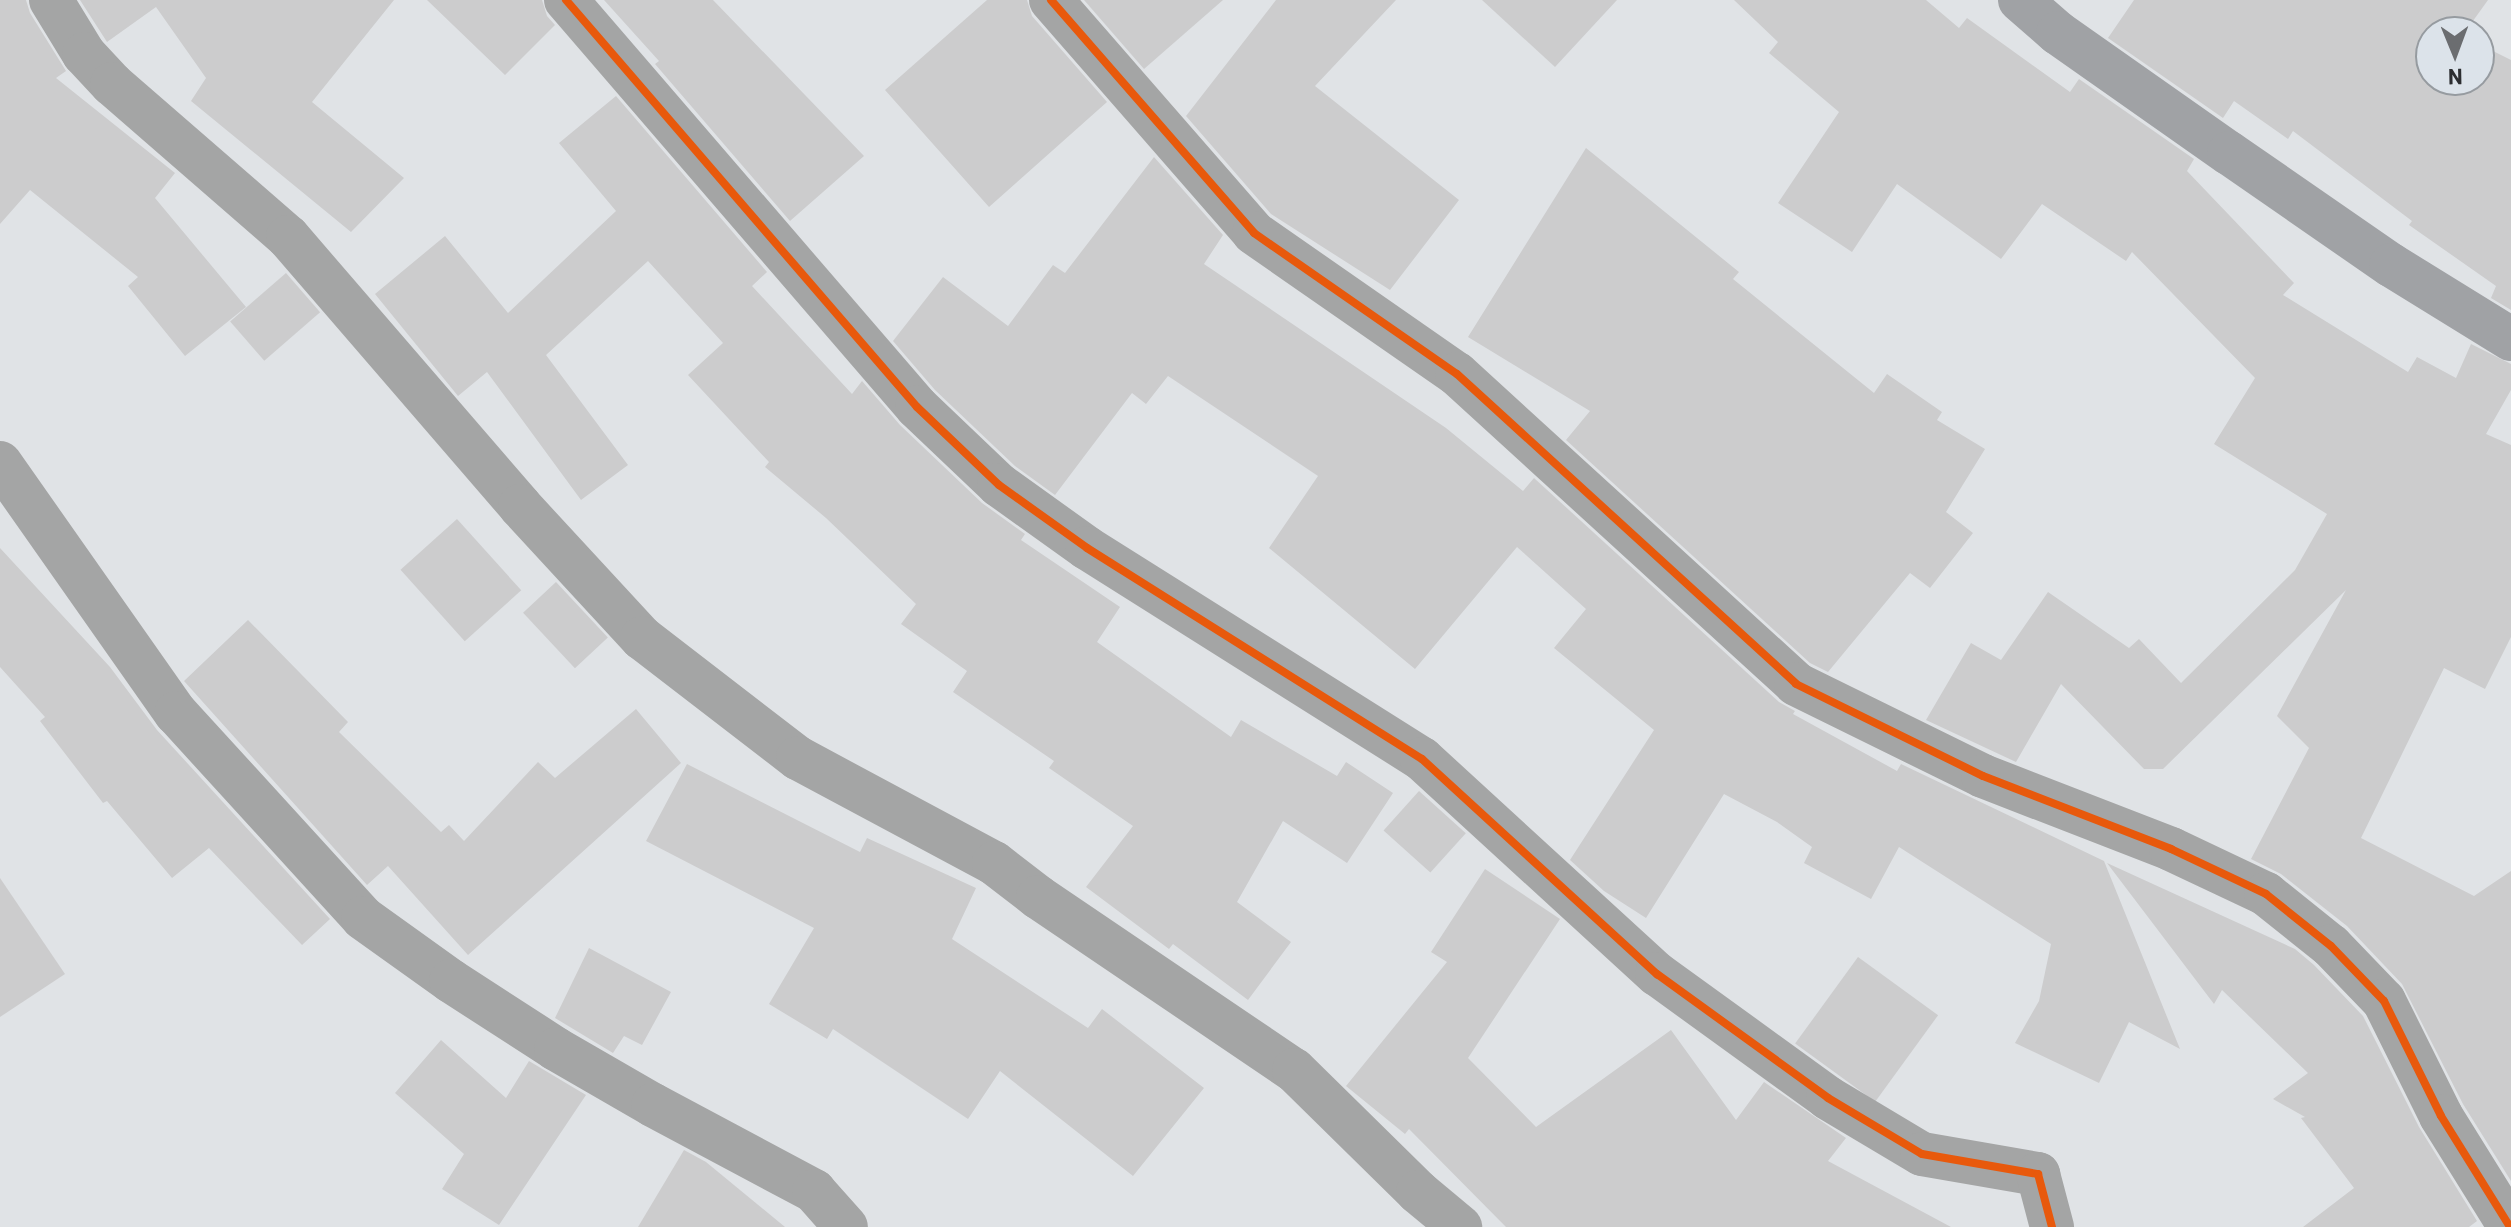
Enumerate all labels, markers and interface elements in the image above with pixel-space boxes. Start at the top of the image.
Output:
north arrow [2415,16,2495,96]
text: N [2448,65,2463,91]

